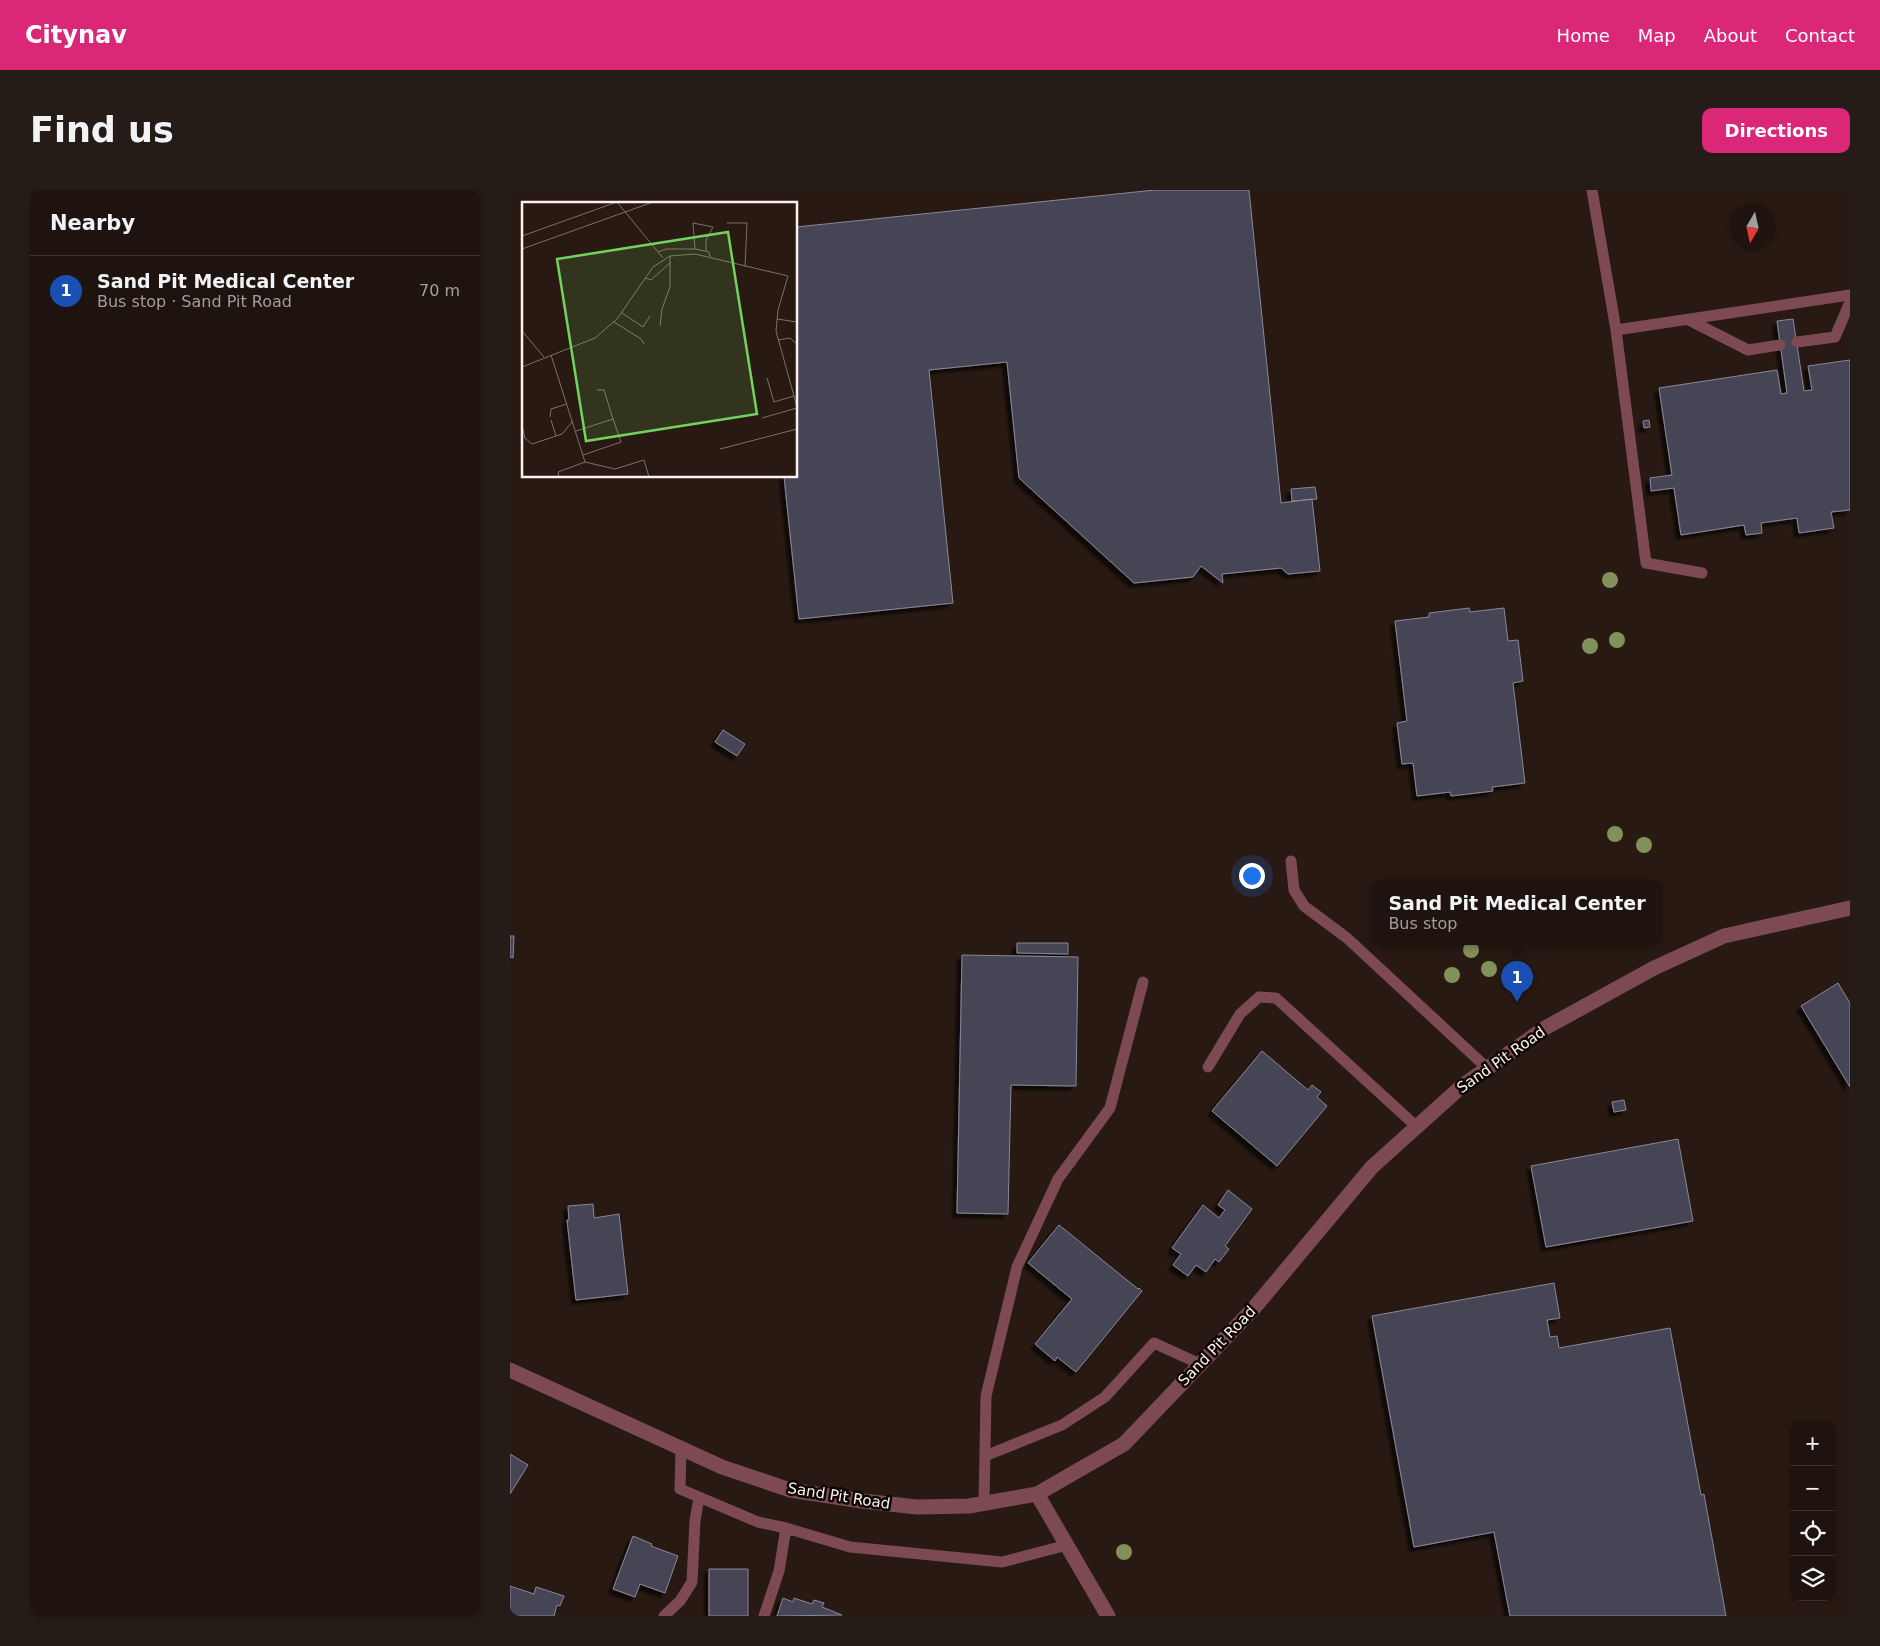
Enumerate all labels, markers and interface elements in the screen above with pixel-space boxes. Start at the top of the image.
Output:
text: Citynav [25,21,127,49]
text: Home [1557,25,1610,46]
text: Map [1638,25,1676,46]
text: About [1704,25,1757,46]
text: Contact [1785,25,1855,46]
button: Directions [1702,108,1850,153]
text: Find us [30,110,174,150]
inset map [522,202,798,478]
north arrow [1730,205,1775,250]
text: Nearby [50,211,135,235]
text: Sand Pit Medical Center [97,270,354,292]
text: 1 [60,281,72,300]
text: 70 m [419,281,460,300]
text: Bus stop · Sand Pit Road [97,292,292,311]
your location [1239,863,1265,889]
popup [1372,880,1662,945]
text: Sand Pit Medical Center [1388,892,1646,914]
text: Bus stop [1388,914,1457,933]
pin: 1 [1501,961,1533,1002]
street label: Sand Pit Road [1453,1023,1549,1097]
street label: Sand Pit Road [1175,1302,1259,1390]
map controls [1790,1421,1835,1601]
button: + [1790,1421,1835,1466]
button: − [1790,1466,1835,1511]
street label: Sand Pit Road [786,1479,892,1513]
button: locate [1790,1511,1835,1556]
button: layers [1790,1556,1835,1601]

